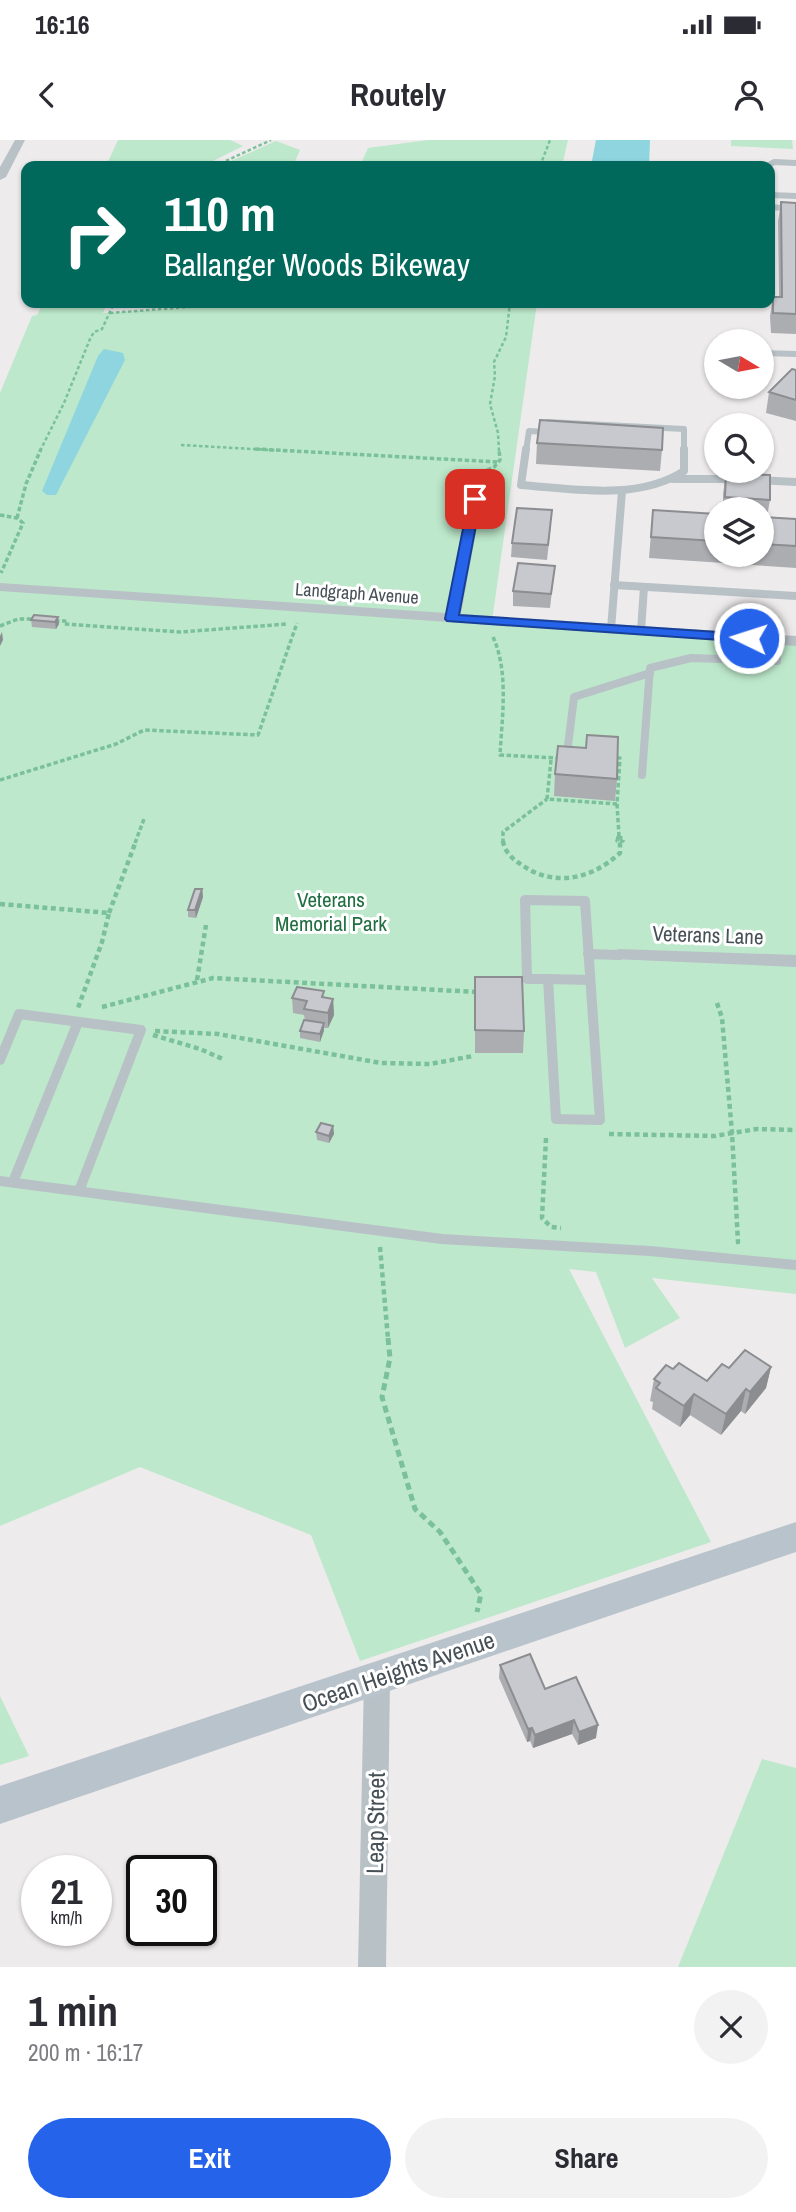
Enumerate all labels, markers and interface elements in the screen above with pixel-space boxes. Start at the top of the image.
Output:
text: 16:16 [35,7,90,42]
text: Routely [350,73,446,116]
icon: back [28,76,66,114]
icon: person [730,76,768,114]
text: 110 m [164,180,276,246]
icon: right [49,189,140,280]
text: Ballanger Woods Bikeway [164,243,470,286]
north arrow [704,329,774,399]
map controls [704,329,774,567]
button: search [704,413,774,483]
pin [445,469,505,529]
icon: arrive [456,480,494,518]
button: layers [704,497,774,567]
street label: Landgraph Avenue [294,576,420,610]
position arrow [712,601,786,675]
park label: Veterans Memorial Park [275,885,387,938]
street label: Veterans Lane [652,919,764,951]
street label: Ocean Heights Avenue [297,1623,499,1719]
street label: Leap Street [358,1771,392,1874]
speed limit sign: 30 [126,1855,217,1946]
text: 21 [51,1868,82,1915]
text: km/h [51,1905,83,1930]
text: 1 min [28,1983,118,2039]
button: close [694,1990,768,2064]
text: 200 m · 16:17 [28,2037,143,2068]
button: Exit [28,2118,391,2198]
button: Share [405,2118,768,2198]

